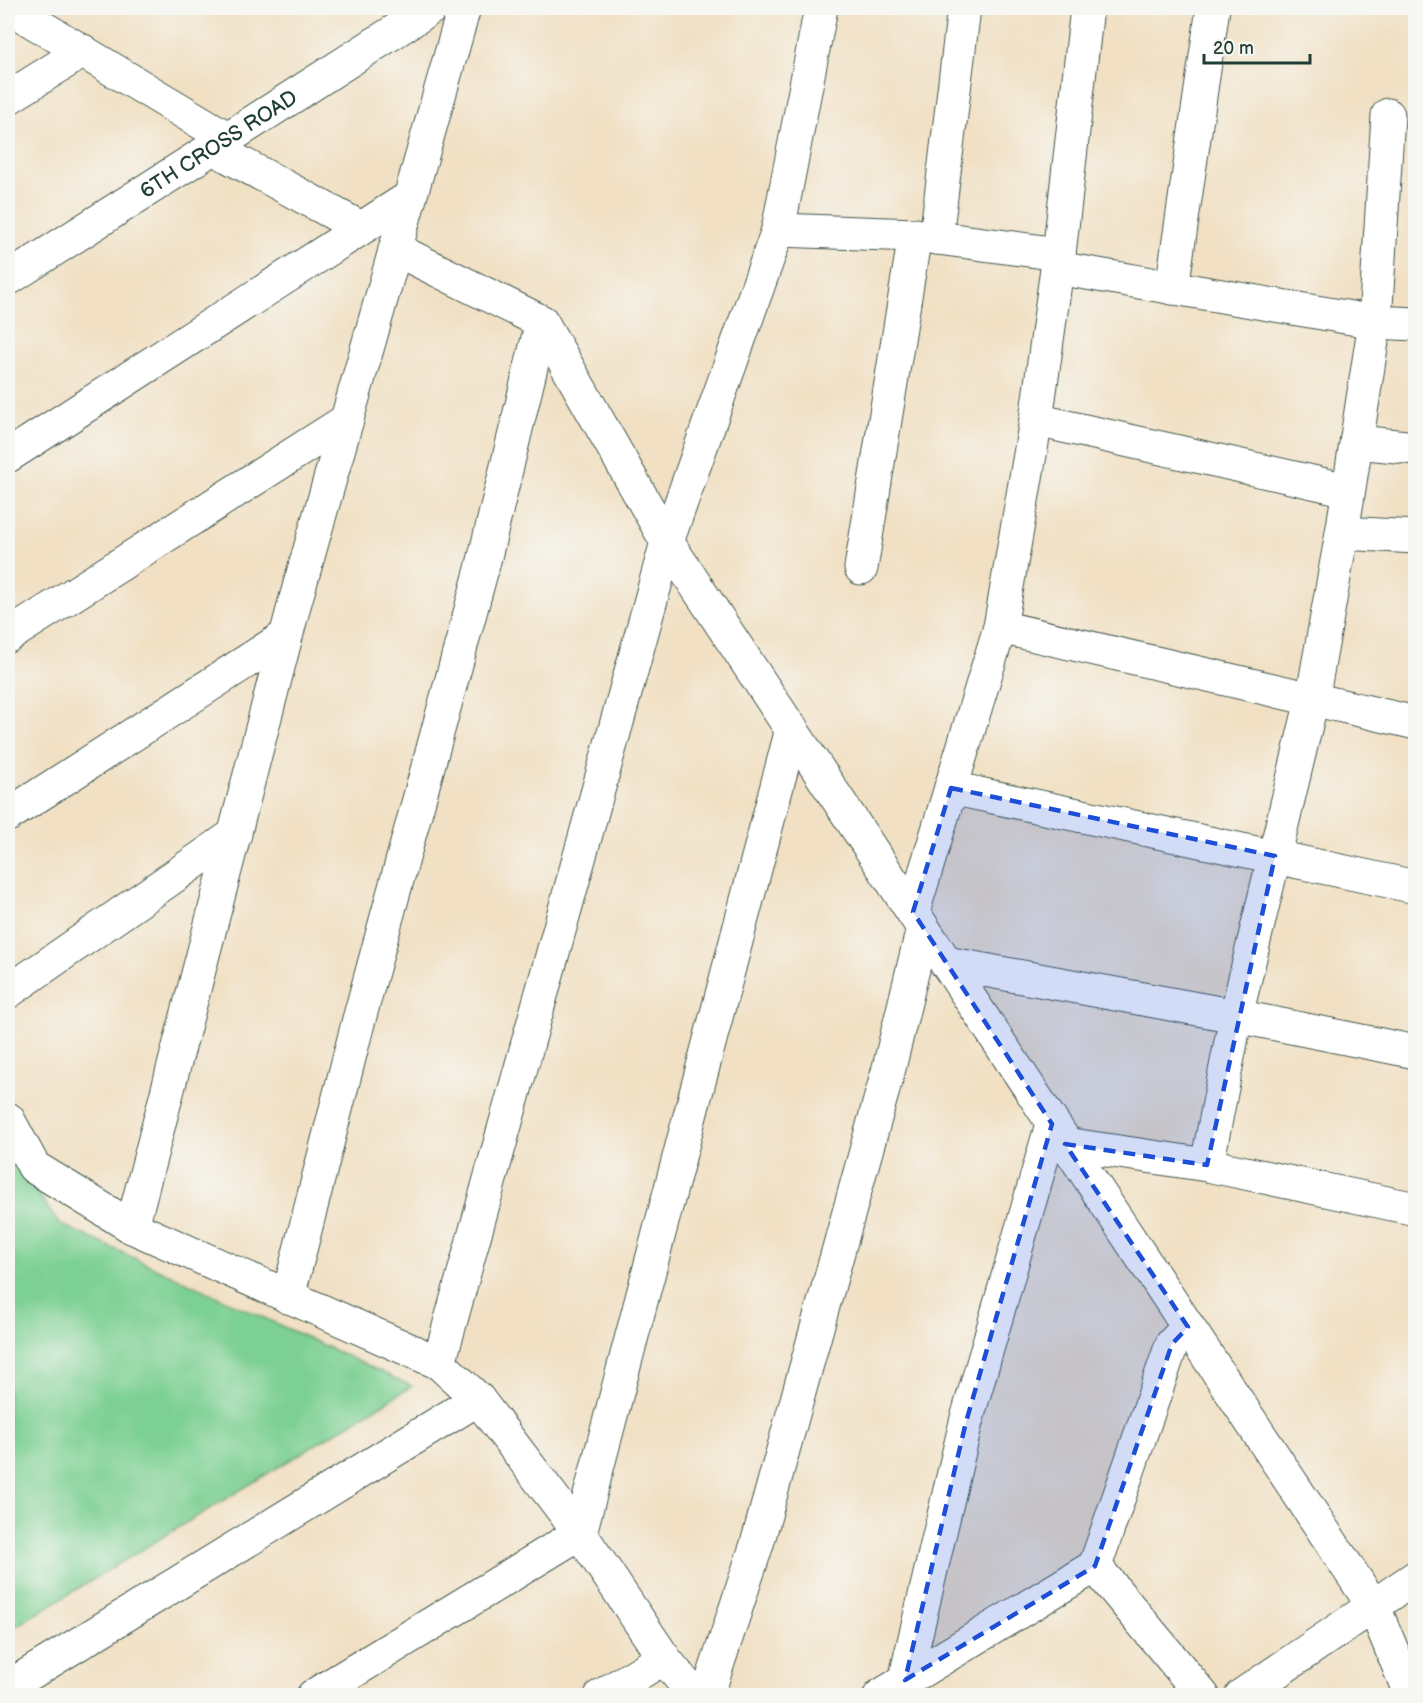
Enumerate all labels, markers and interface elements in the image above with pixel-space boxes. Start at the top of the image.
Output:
scale bar [1204,27,1310,65]
text: 20 m [1213,38,1254,59]
street label: 6TH CROSS ROAD [135,85,302,204]

